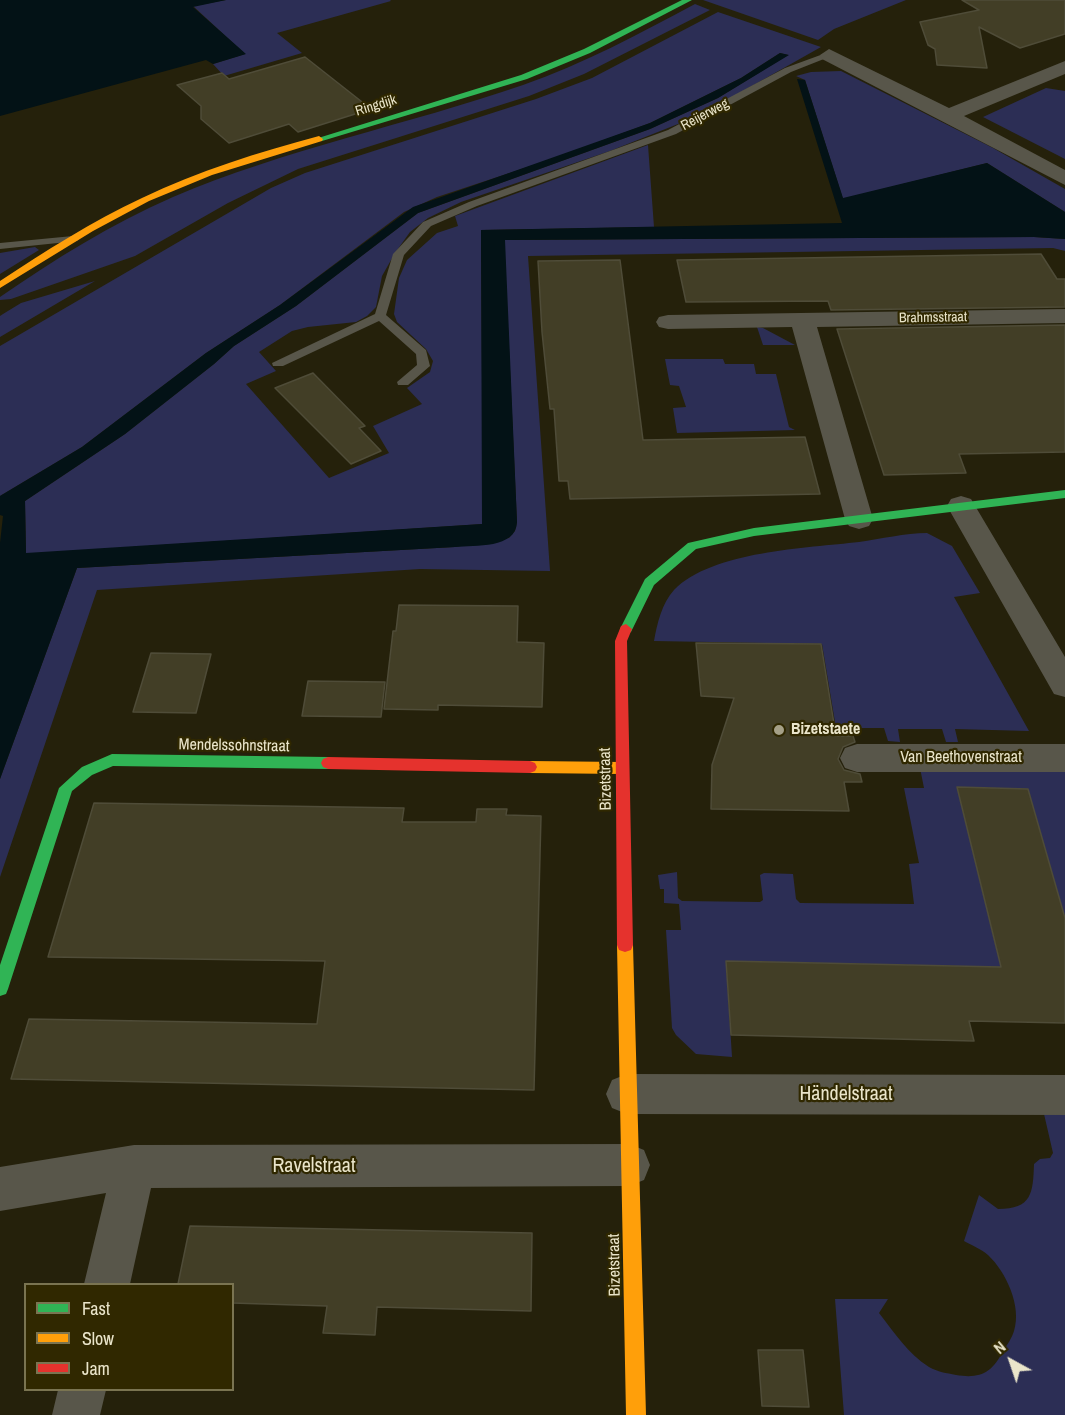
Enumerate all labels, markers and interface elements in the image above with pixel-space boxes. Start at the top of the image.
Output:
street label: Ringdijk [353,92,399,120]
street label: Reijerweg [678,95,732,135]
street label: Brahmsstraat [899,309,967,327]
place label: Bizetstaete [791,720,860,740]
marker: Bizetstaete [772,723,786,737]
street label: Mendelssohnstraat [178,735,290,757]
street label: Bizetstraat [596,747,616,811]
street label: Van Beethovenstraat [900,748,1022,768]
street label: Händelstraat [800,1083,892,1107]
street label: Ravelstraat [273,1155,355,1179]
street label: Bizetstraat [605,1233,625,1297]
legend [24,1283,234,1391]
text: Fast [82,1296,110,1321]
text: Slow [82,1326,114,1351]
north arrow [981,1331,1041,1391]
text: N [989,1336,1010,1359]
text: Jam [82,1356,110,1381]

